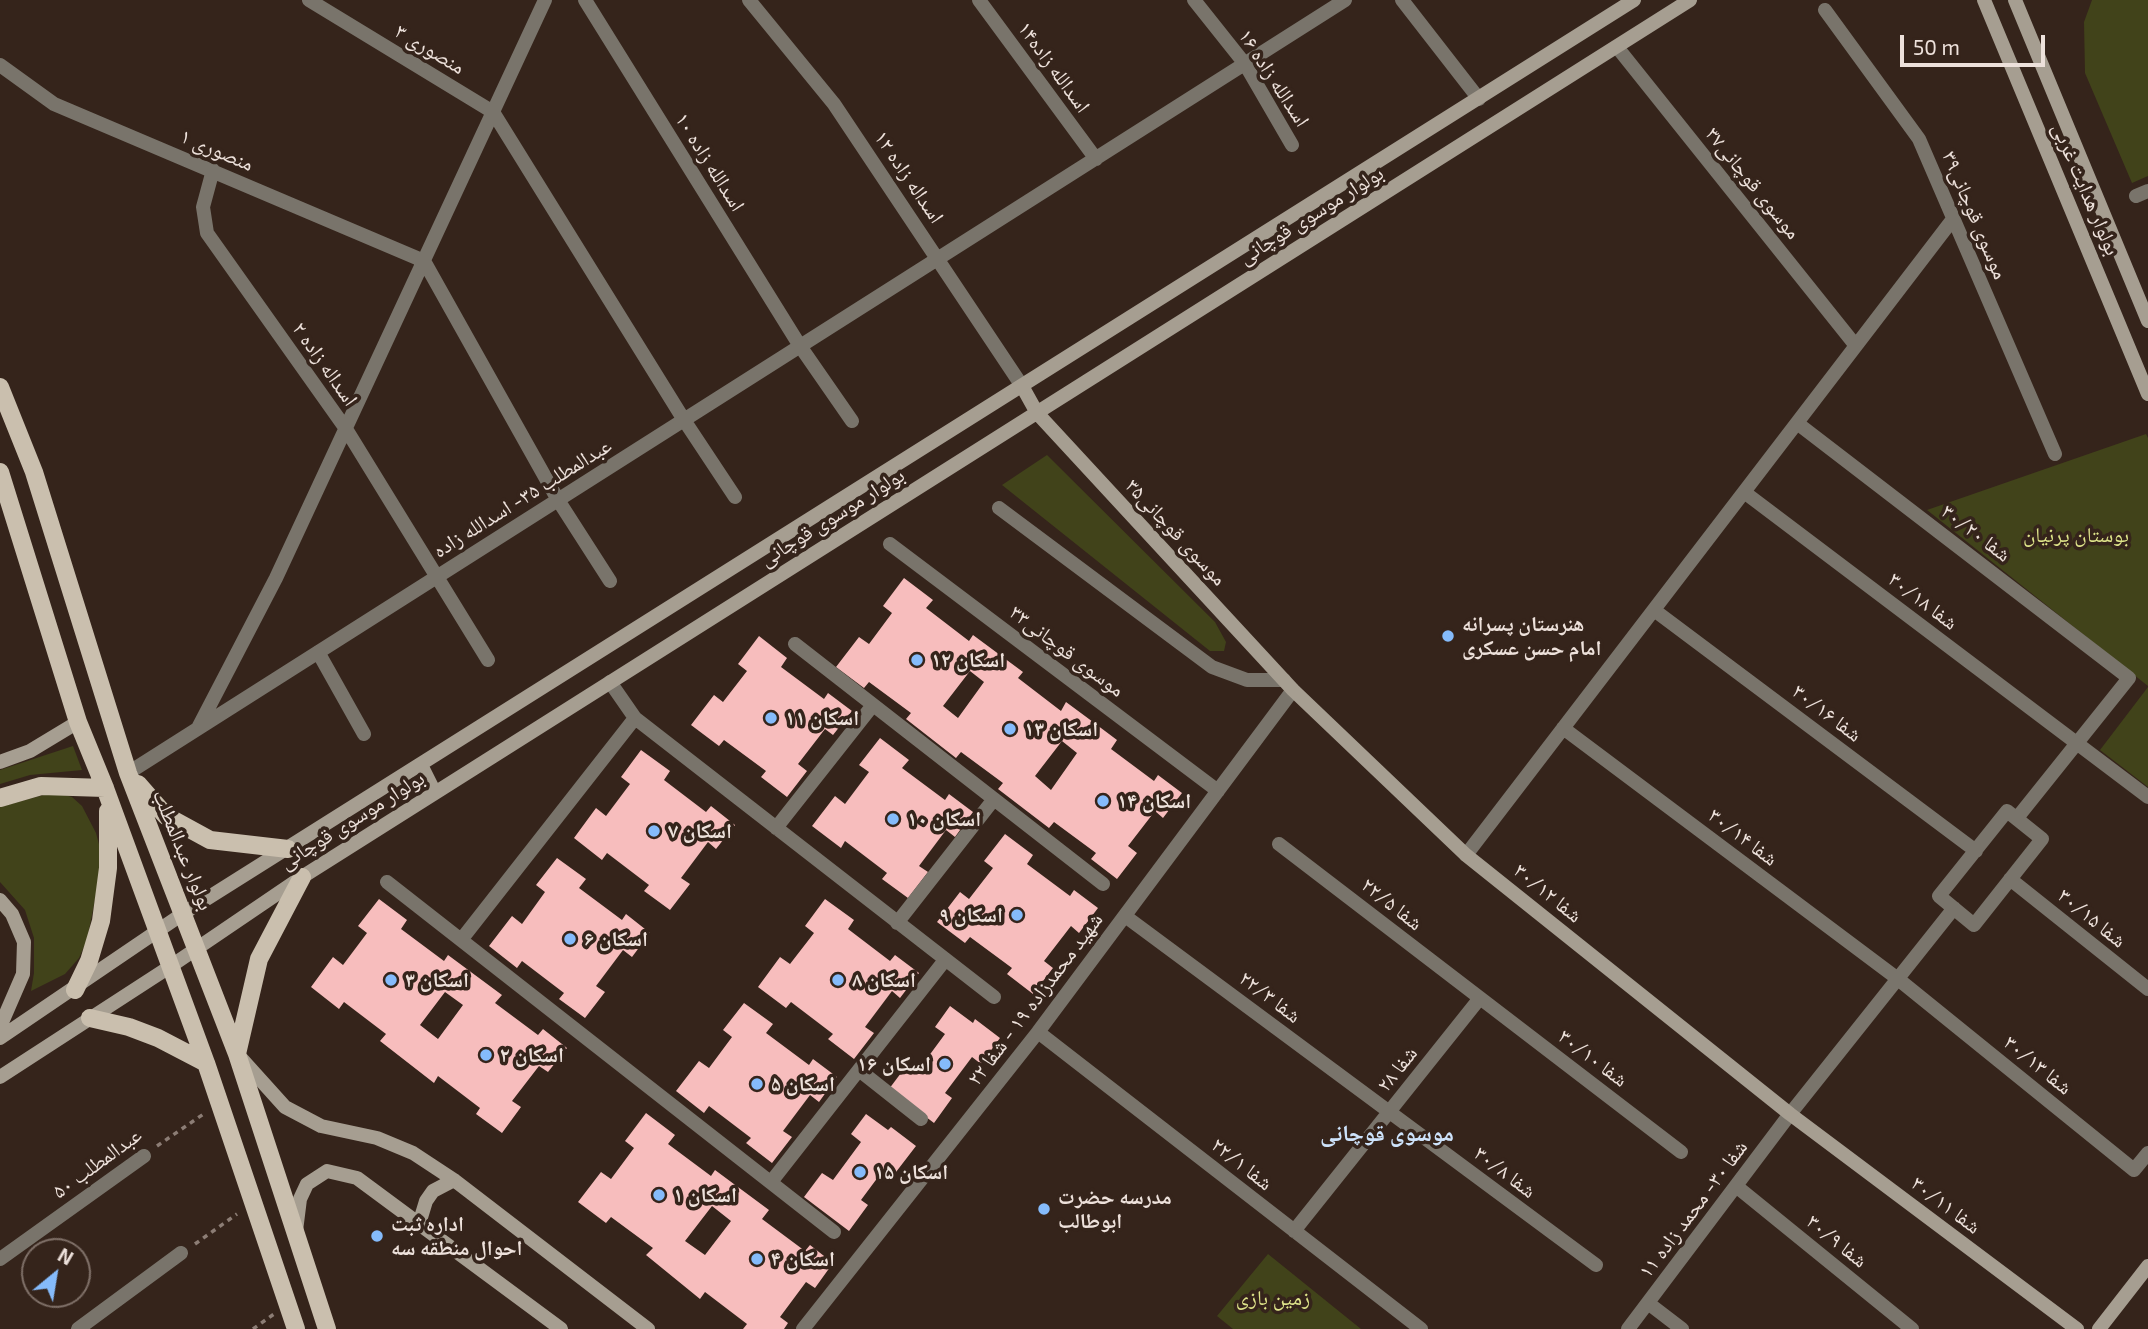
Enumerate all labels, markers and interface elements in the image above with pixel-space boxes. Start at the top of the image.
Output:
street label: اسدالله زاده۱۴ [1012,16,1096,118]
street label: منصوری ۳ [390,18,470,80]
scale bar [1903,21,2048,65]
street label: اسدالله زاده ۱۶ [1233,24,1315,132]
text: 50 m [1913,34,1960,59]
street label: اسدالله زاده ۱۰ [670,108,750,216]
street label: بولوار هدایت غربی [2047,119,2125,259]
street label: موسوی قوچانی۳۷ [1700,122,1806,244]
street label: منصوری ۱ [177,123,257,177]
street label: اسداله زاده ۱۲ [869,126,949,228]
street label: موسوی قوچانی۳۹ [1937,147,2013,283]
street label: بولوار موسوی قوچانی [1234,160,1388,270]
street label: اسداله زاده ۲ [287,317,363,411]
street label: عبدالمطلب ۳۵- اسدالله زاده [428,433,616,563]
street label: بولوار موسوی قوچانی [755,462,909,572]
street label: موسوی قوچانی۳۵ [1120,473,1232,591]
street label: شفا ۳۰/۲۰ [1936,499,2016,567]
park label: بوستان پرنیان [2023,522,2129,548]
street label: شفا ۳۰/۱۸ [1883,567,1963,635]
street label: موسوی قوچانی۳۳ [1005,600,1129,702]
place label: هنرستان پسرانه امام حسن عسکری [1462,611,1601,661]
marker: هنرستان پسرانه امام حسن عسکری [1440,628,1456,644]
place label: اسکان ۱۲ [931,647,1005,673]
marker: اسکان ۱۲ [909,652,925,668]
street label: شفا ۳۰/۱۶ [1787,679,1867,747]
place label: اسکان ۱۱ [785,705,859,731]
marker: اسکان ۱۱ [763,710,779,726]
place label: اسکان ۱۳ [1024,716,1098,742]
marker: اسکان ۱۳ [1002,721,1018,737]
street label: بولوار موسوی قوچانی [275,765,429,875]
street label: بولوار عبدالمطلب [147,786,219,914]
place label: اسکان ۱۴ [1117,788,1191,814]
marker: اسکان ۱۴ [1095,793,1111,809]
street label: شفا ۳۰/۱۴ [1703,803,1783,871]
place label: اسکان ۱۰ [907,806,981,832]
marker: اسکان ۱۰ [885,811,901,827]
place label: اسکان ۷ [668,818,732,844]
marker: اسکان ۷ [646,823,662,839]
street label: شفا ۳۰/۱۲ [1509,858,1587,928]
street label: شفا ۲۲/۵ [1356,872,1428,936]
street label: شفا ۳۰/۱۵ [2053,883,2131,953]
place label: اسکان ۹ [939,902,1003,928]
marker: اسکان ۹ [1009,907,1025,923]
street label: شهید محمدزاده ۱۹ - شفا ۲۲ [962,908,1108,1090]
place label: اسکان ۶ [584,926,648,952]
marker: اسکان ۶ [562,931,578,947]
street label: شفا ۲۲/۳ [1234,966,1306,1028]
place label: اسکان ۳ [405,967,469,993]
place label: اسکان ۸ [852,967,916,993]
marker: اسکان ۳ [383,972,399,988]
marker: اسکان ۸ [830,972,846,988]
street label: شفا ۳۰/۱۰ [1553,1024,1633,1092]
street label: شفا ۳۰/۱۳ [1999,1030,2077,1100]
street label: شفا ۲۸ [1371,1041,1423,1097]
place label: اسکان ۲ [500,1042,564,1068]
marker: اسکان ۲ [478,1047,494,1063]
place label: اسکان ۱۶ [857,1051,931,1077]
marker: اسکان ۱۶ [937,1056,953,1072]
place label: اسکان ۵ [771,1071,835,1097]
marker: اسکان ۵ [749,1076,765,1092]
district label: موسوی قوچانی [1320,1119,1454,1147]
street label: عبدالمطلب ۵۰ [48,1122,146,1204]
street label: ۲۲/۱ شفا [1206,1132,1278,1196]
street label: شفا ۳۰- محمد زاده ۱۱ [1633,1135,1753,1283]
street label: شفا ۳۰/۸ [1469,1141,1541,1203]
place label: اسکان ۱۵ [874,1159,948,1185]
marker: اسکان ۱۵ [852,1164,868,1180]
street label: شفا ۳۰/۱۱ [1906,1171,1986,1239]
place label: اسکان ۱ [673,1182,737,1208]
place label: مدرسه حضرت ابوطالب [1058,1184,1172,1234]
marker: اسکان ۱ [651,1187,667,1203]
marker: مدرسه حضرت ابوطالب [1036,1201,1052,1217]
street label: ۳۰/۹ شفا [1801,1209,1873,1273]
place label: اداره ثبت احوال منطقه سه [391,1211,523,1261]
marker: اداره ثبت احوال منطقه سه [369,1228,385,1244]
north arrow [21,1238,91,1308]
text: N [54,1243,77,1270]
place label: اسکان ۴ [771,1246,835,1272]
marker: اسکان ۴ [749,1251,765,1267]
park label: زمین بازی [1236,1285,1310,1311]

